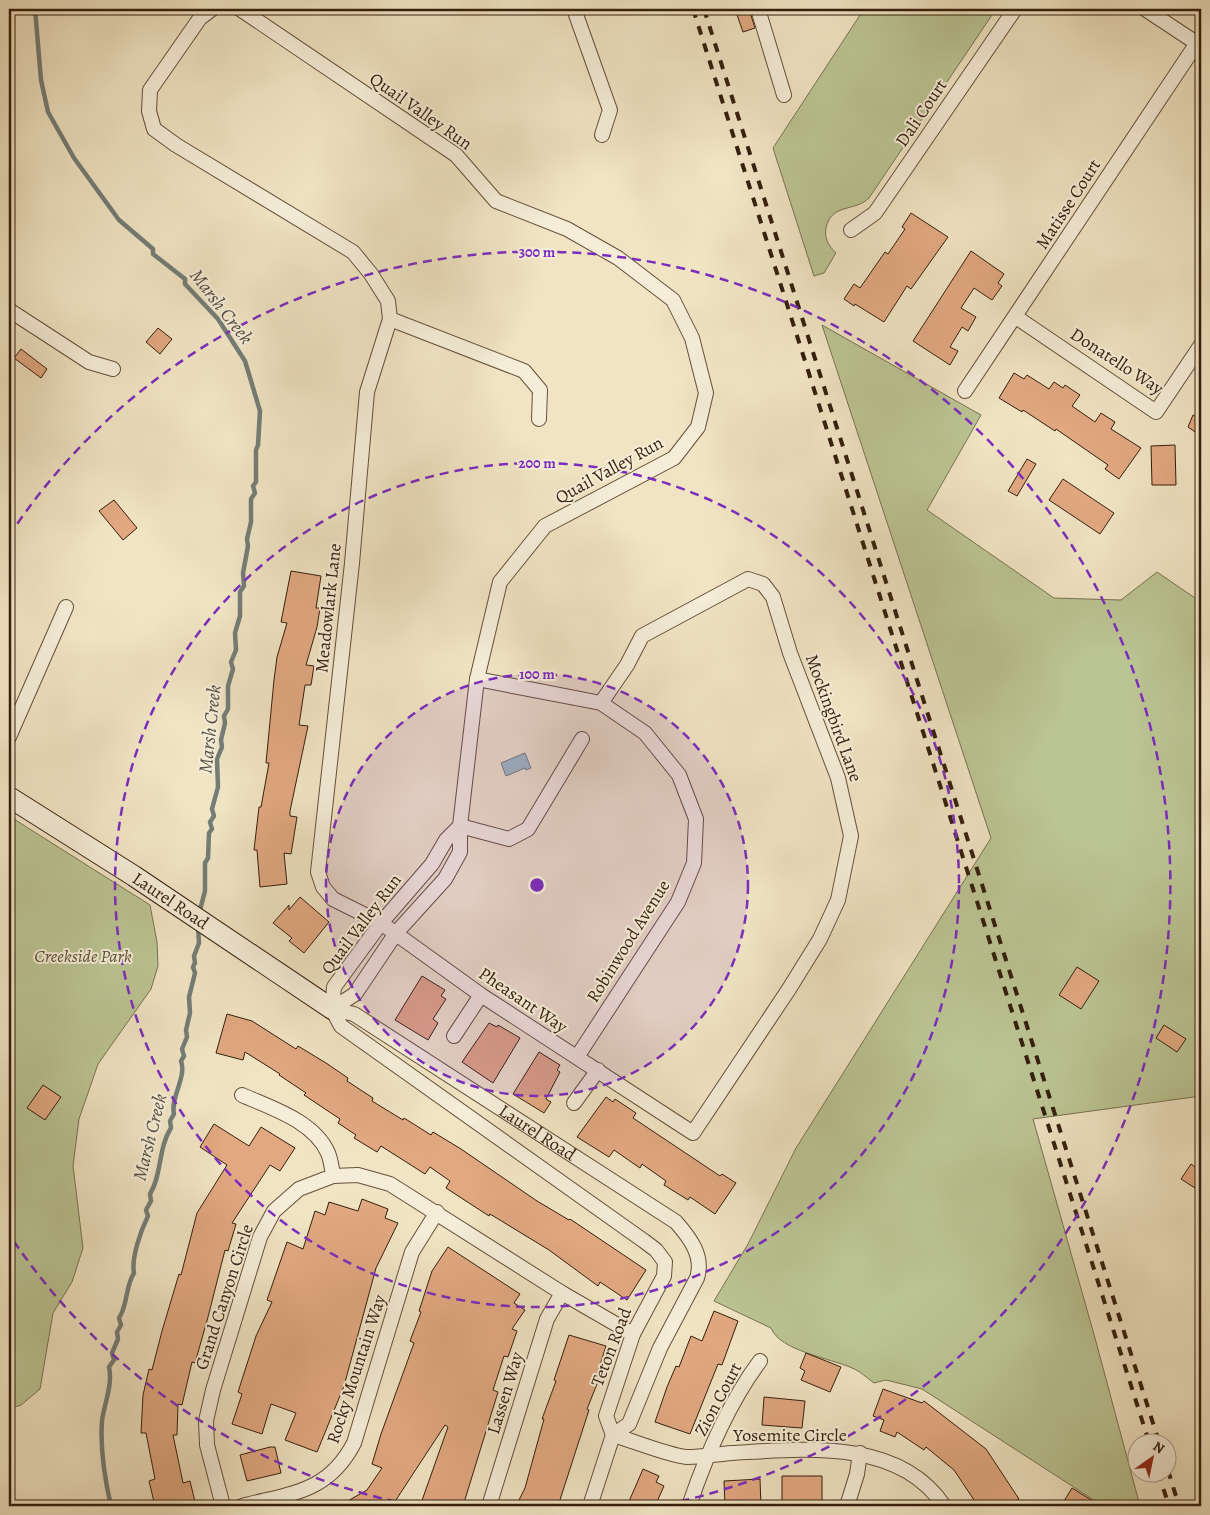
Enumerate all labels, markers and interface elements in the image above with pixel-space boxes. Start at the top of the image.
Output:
street label: Quail Valley Run [365,67,477,155]
street label: Dali Court [890,75,952,151]
street label: Matisse Court [1030,154,1106,254]
text: 300 m [519,242,556,262]
water label: Marsh Creek [184,264,259,350]
street label: Donatello Way [1066,322,1169,401]
street label: Quail Valley Run [551,430,667,510]
text: 200 m [518,453,556,473]
street label: Meadowlark Lane [309,542,347,674]
street label: Mockingbird Lane [800,651,868,785]
text: 100 m [519,664,555,684]
water label: Marsh Creek [192,684,228,775]
street label: Laurel Road [128,866,214,935]
street label: Quail Valley Run [315,869,407,979]
street label: Robinwood Avenue [581,875,675,1007]
centre of rings [528,876,546,894]
park label: Creekside Park [34,944,132,968]
street label: Pheasant Way [474,961,573,1039]
water label: Marsh Creek [127,1091,173,1184]
street label: Laurel Road [494,1099,581,1167]
street label: Grand Canyon Circle [189,1221,259,1373]
street label: Rocky Mountain Way [321,1291,392,1447]
street label: Teton Road [585,1304,637,1390]
street label: Lassen Way [481,1348,529,1437]
street label: Zion Court [689,1358,747,1440]
street label: Yosemite Circle [732,1423,847,1447]
north arrow [1128,1432,1178,1482]
text: N [1149,1437,1168,1458]

